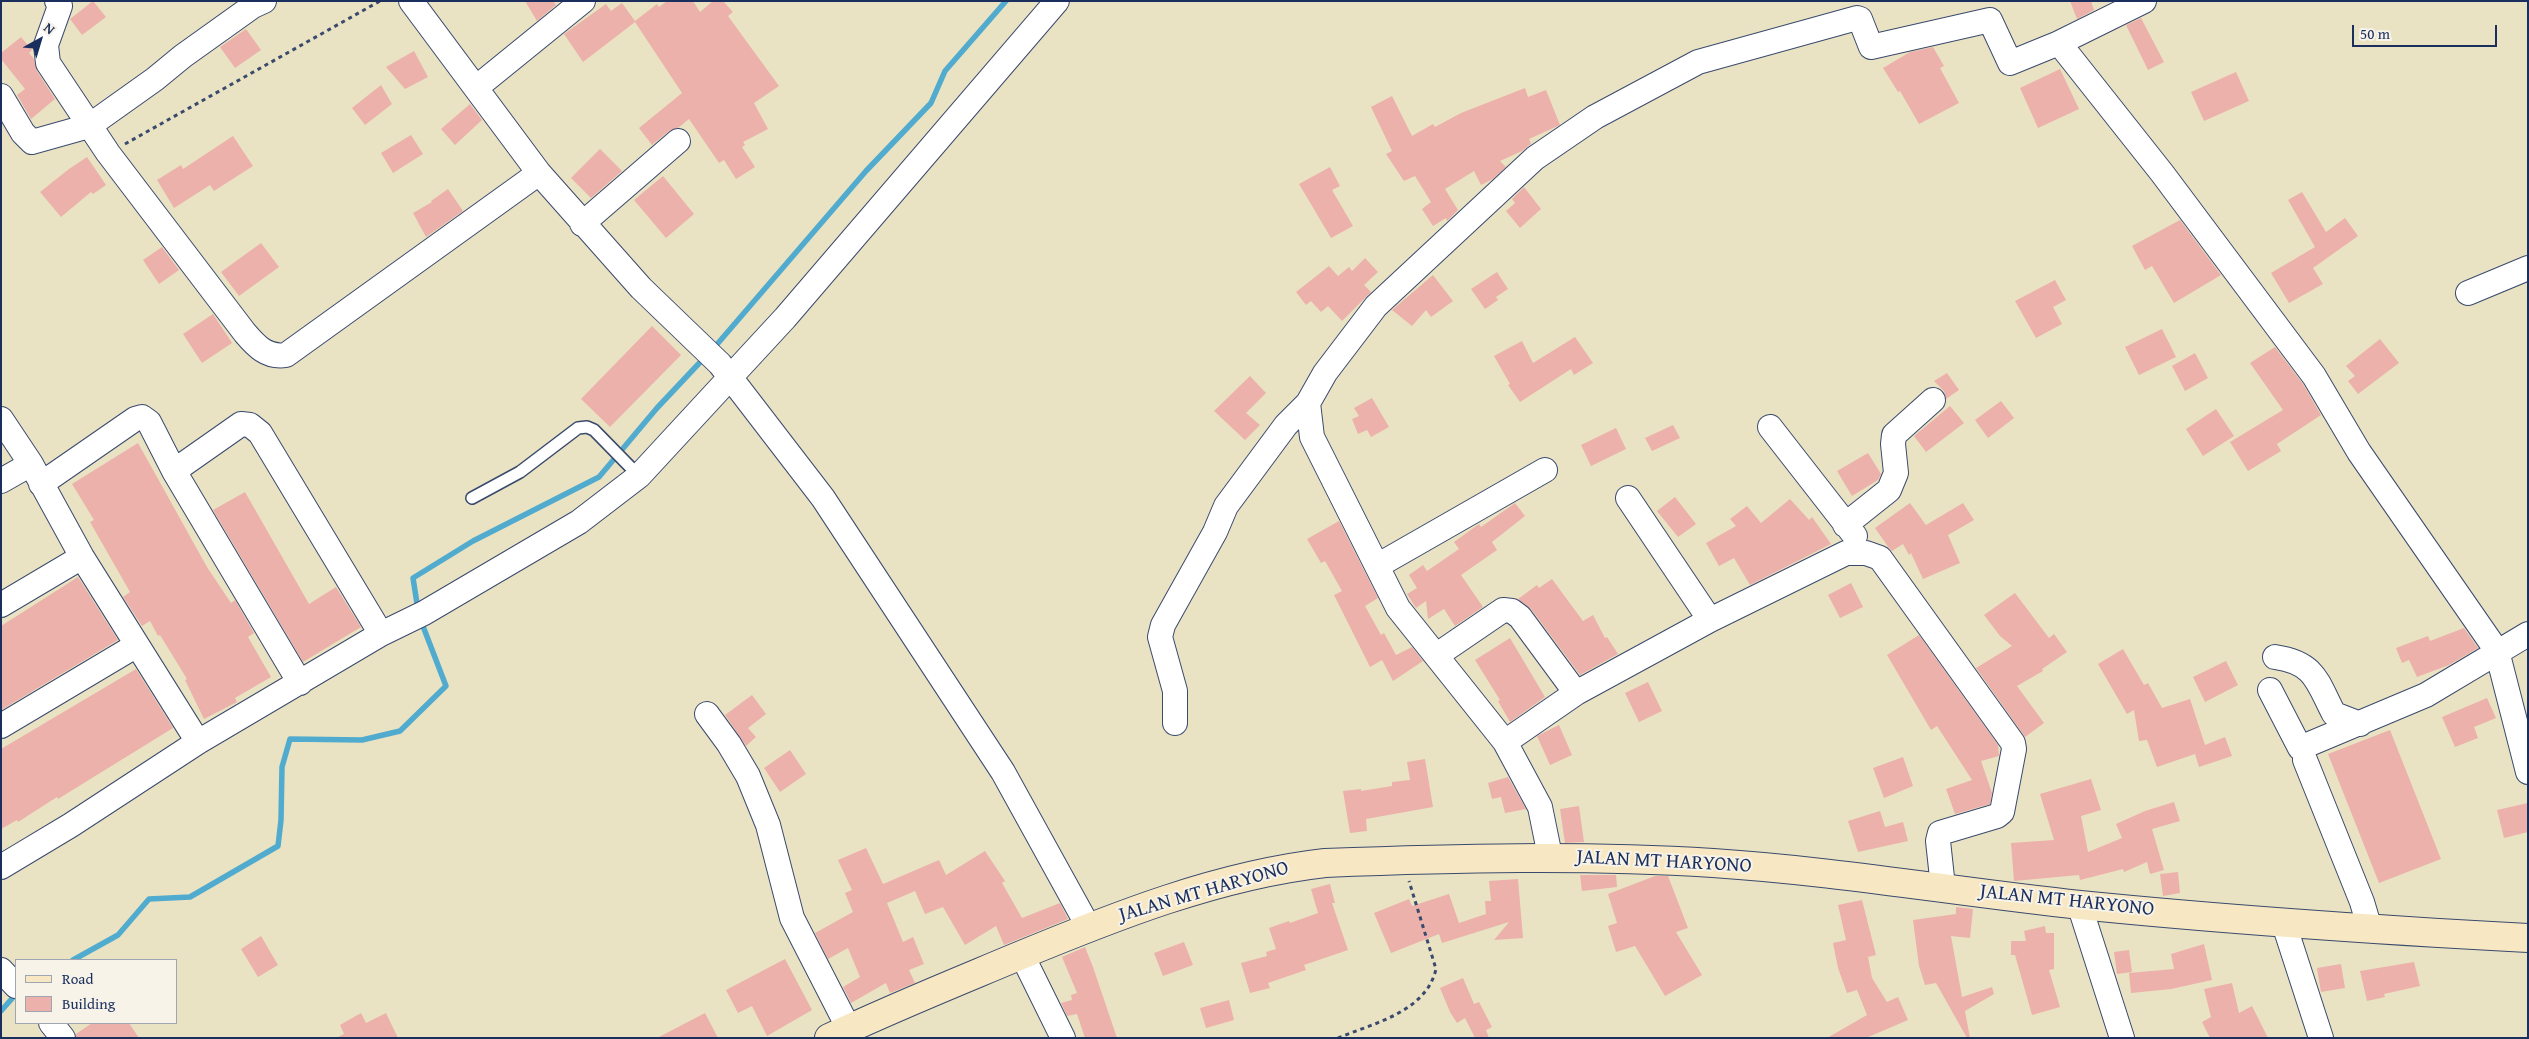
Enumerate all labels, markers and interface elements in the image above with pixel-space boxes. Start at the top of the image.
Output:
north arrow [15,15,65,65]
scale bar [2354,15,2499,47]
text: N [40,18,59,39]
text: 50 m [2360,23,2390,44]
street label: JALAN MT HARYONO [1576,845,1752,879]
street label: JALAN MT HARYONO [1116,856,1292,928]
street label: JALAN MT HARYONO [1979,880,2155,922]
legend [15,959,178,1024]
text: Road [62,968,93,989]
text: Building [62,993,115,1014]

